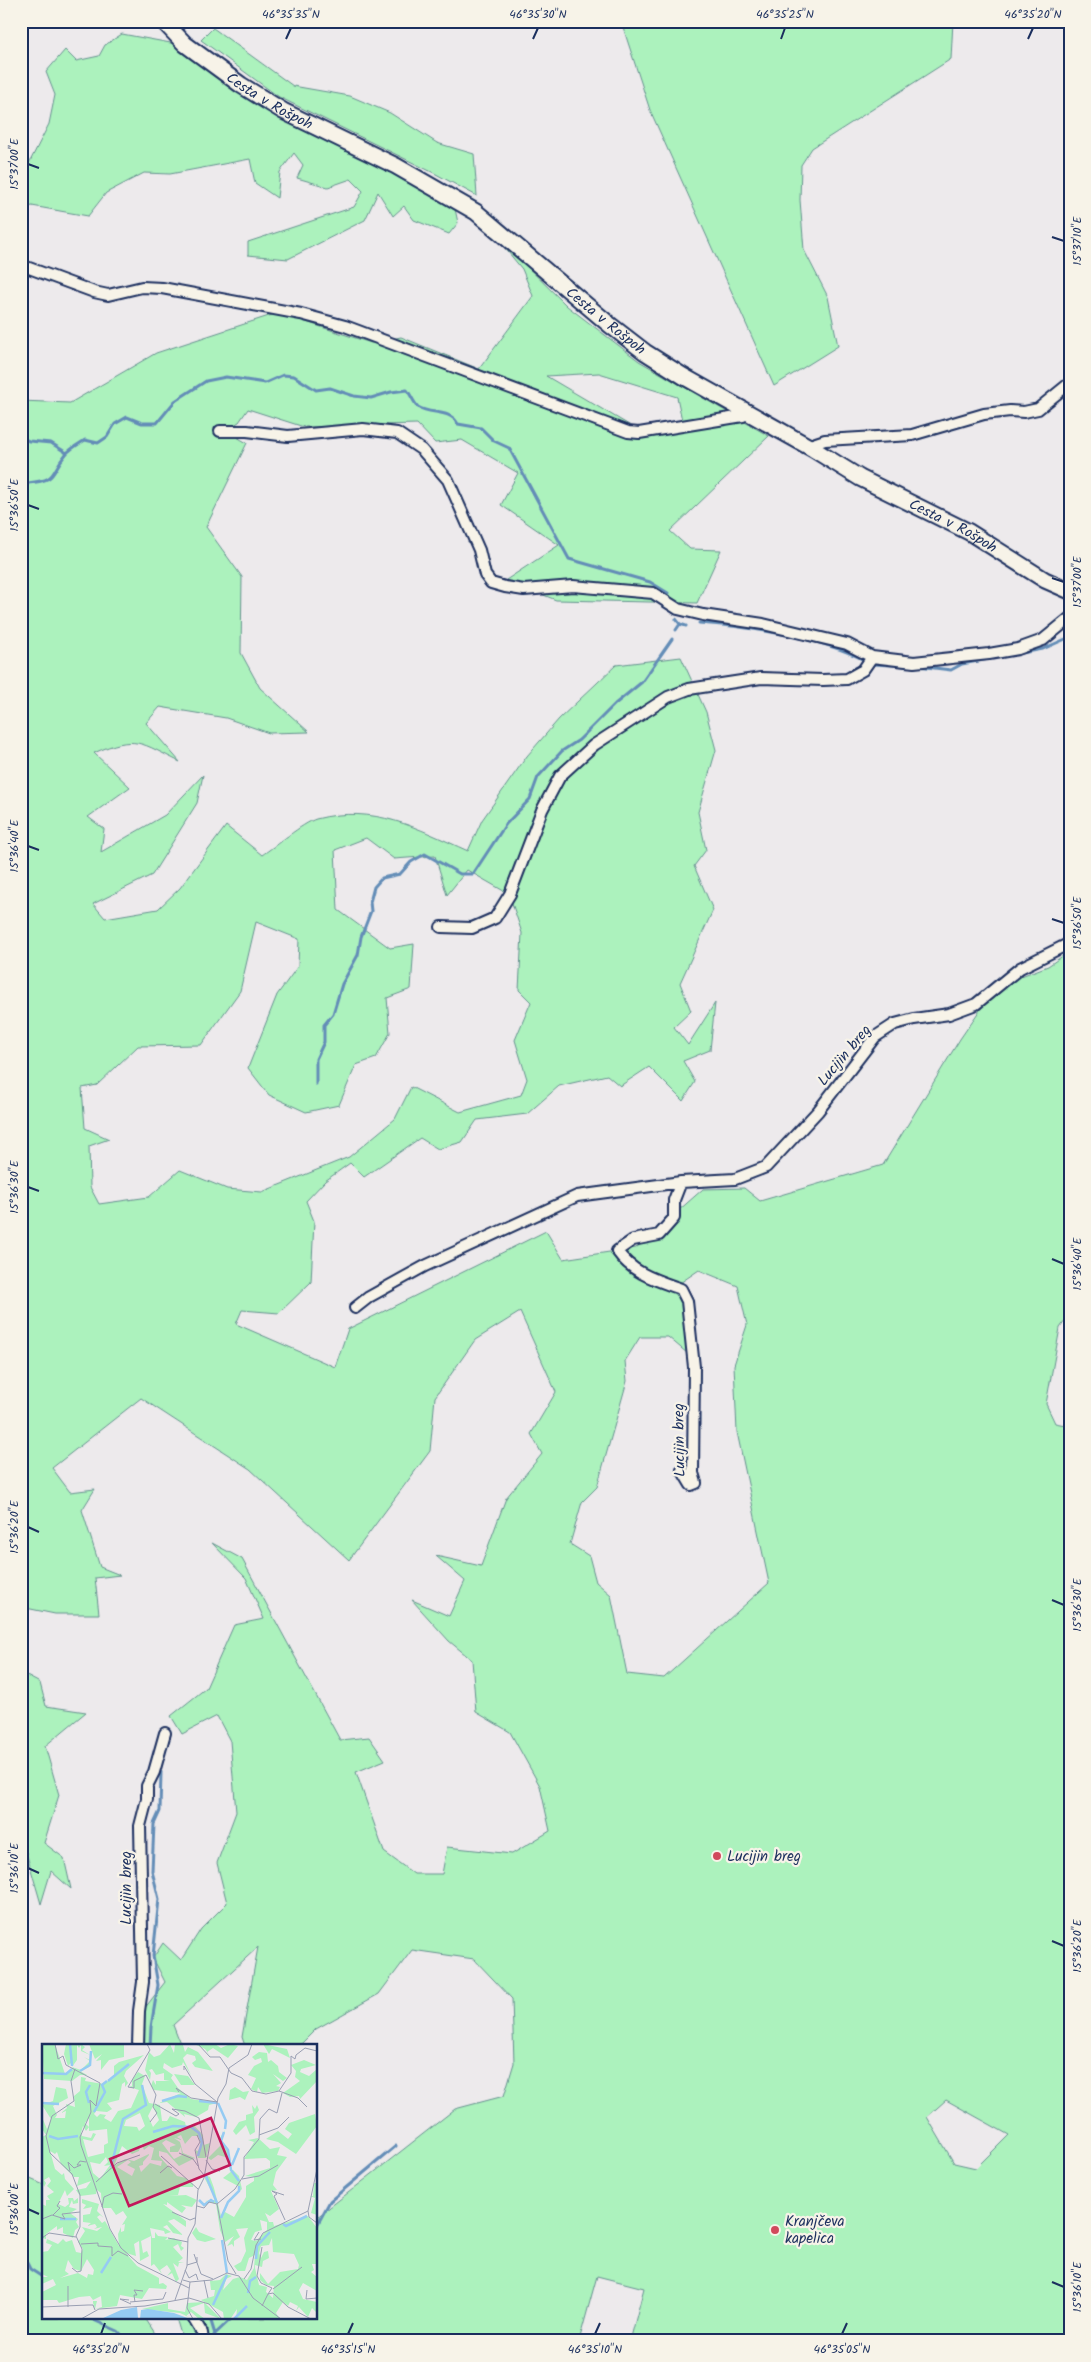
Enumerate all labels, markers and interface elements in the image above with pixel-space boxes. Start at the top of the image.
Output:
text: 46°35'35"N [262,5,320,24]
text: 46°35'30"N [509,5,567,24]
text: 46°35'25"N [756,5,814,24]
text: 46°35'20"N [1004,5,1062,24]
street label: Cesta v Rošpoh [220,67,317,137]
text: 15°37'00"E [5,137,24,190]
text: 15°37'10"E [1068,215,1087,266]
street label: Cesta v Rošpoh [560,281,651,361]
text: 15°36'50"E [5,478,24,531]
street label: Cesta v Rošpoh [904,493,1002,560]
text: 15°37'00"E [1068,555,1087,608]
text: 15°36'40"E [5,818,24,873]
text: 15°36'50"E [1068,896,1087,949]
street label: Lucijin breg [812,1020,878,1092]
text: 15°36'30"E [5,1159,24,1214]
text: 15°36'40"E [1068,1236,1087,1291]
street label: Lucijin breg [667,1403,693,1477]
text: 15°36'20"E [5,1499,24,1554]
text: 15°36'30"E [1068,1577,1087,1632]
text: 15°36'10"E [5,1842,24,1893]
place label: Lucijin breg [727,1845,801,1869]
marker: Lucijin breg [711,1850,723,1862]
street label: Lucijin breg [115,1851,139,1925]
text: 15°36'20"E [1068,1918,1087,1973]
inset map [42,2044,318,2320]
text: 15°36'00"E [5,2182,24,2235]
place label: Kranjčeva kapelica [785,2210,845,2251]
marker: Kranjčeva kapelica [769,2224,781,2236]
text: 15°36'10"E [1068,2261,1087,2312]
text: 46°35'20"N [72,2340,130,2359]
text: 46°35'15"N [321,2340,375,2359]
text: 46°35'10"N [568,2340,622,2359]
text: 46°35'05"N [814,2340,870,2359]

